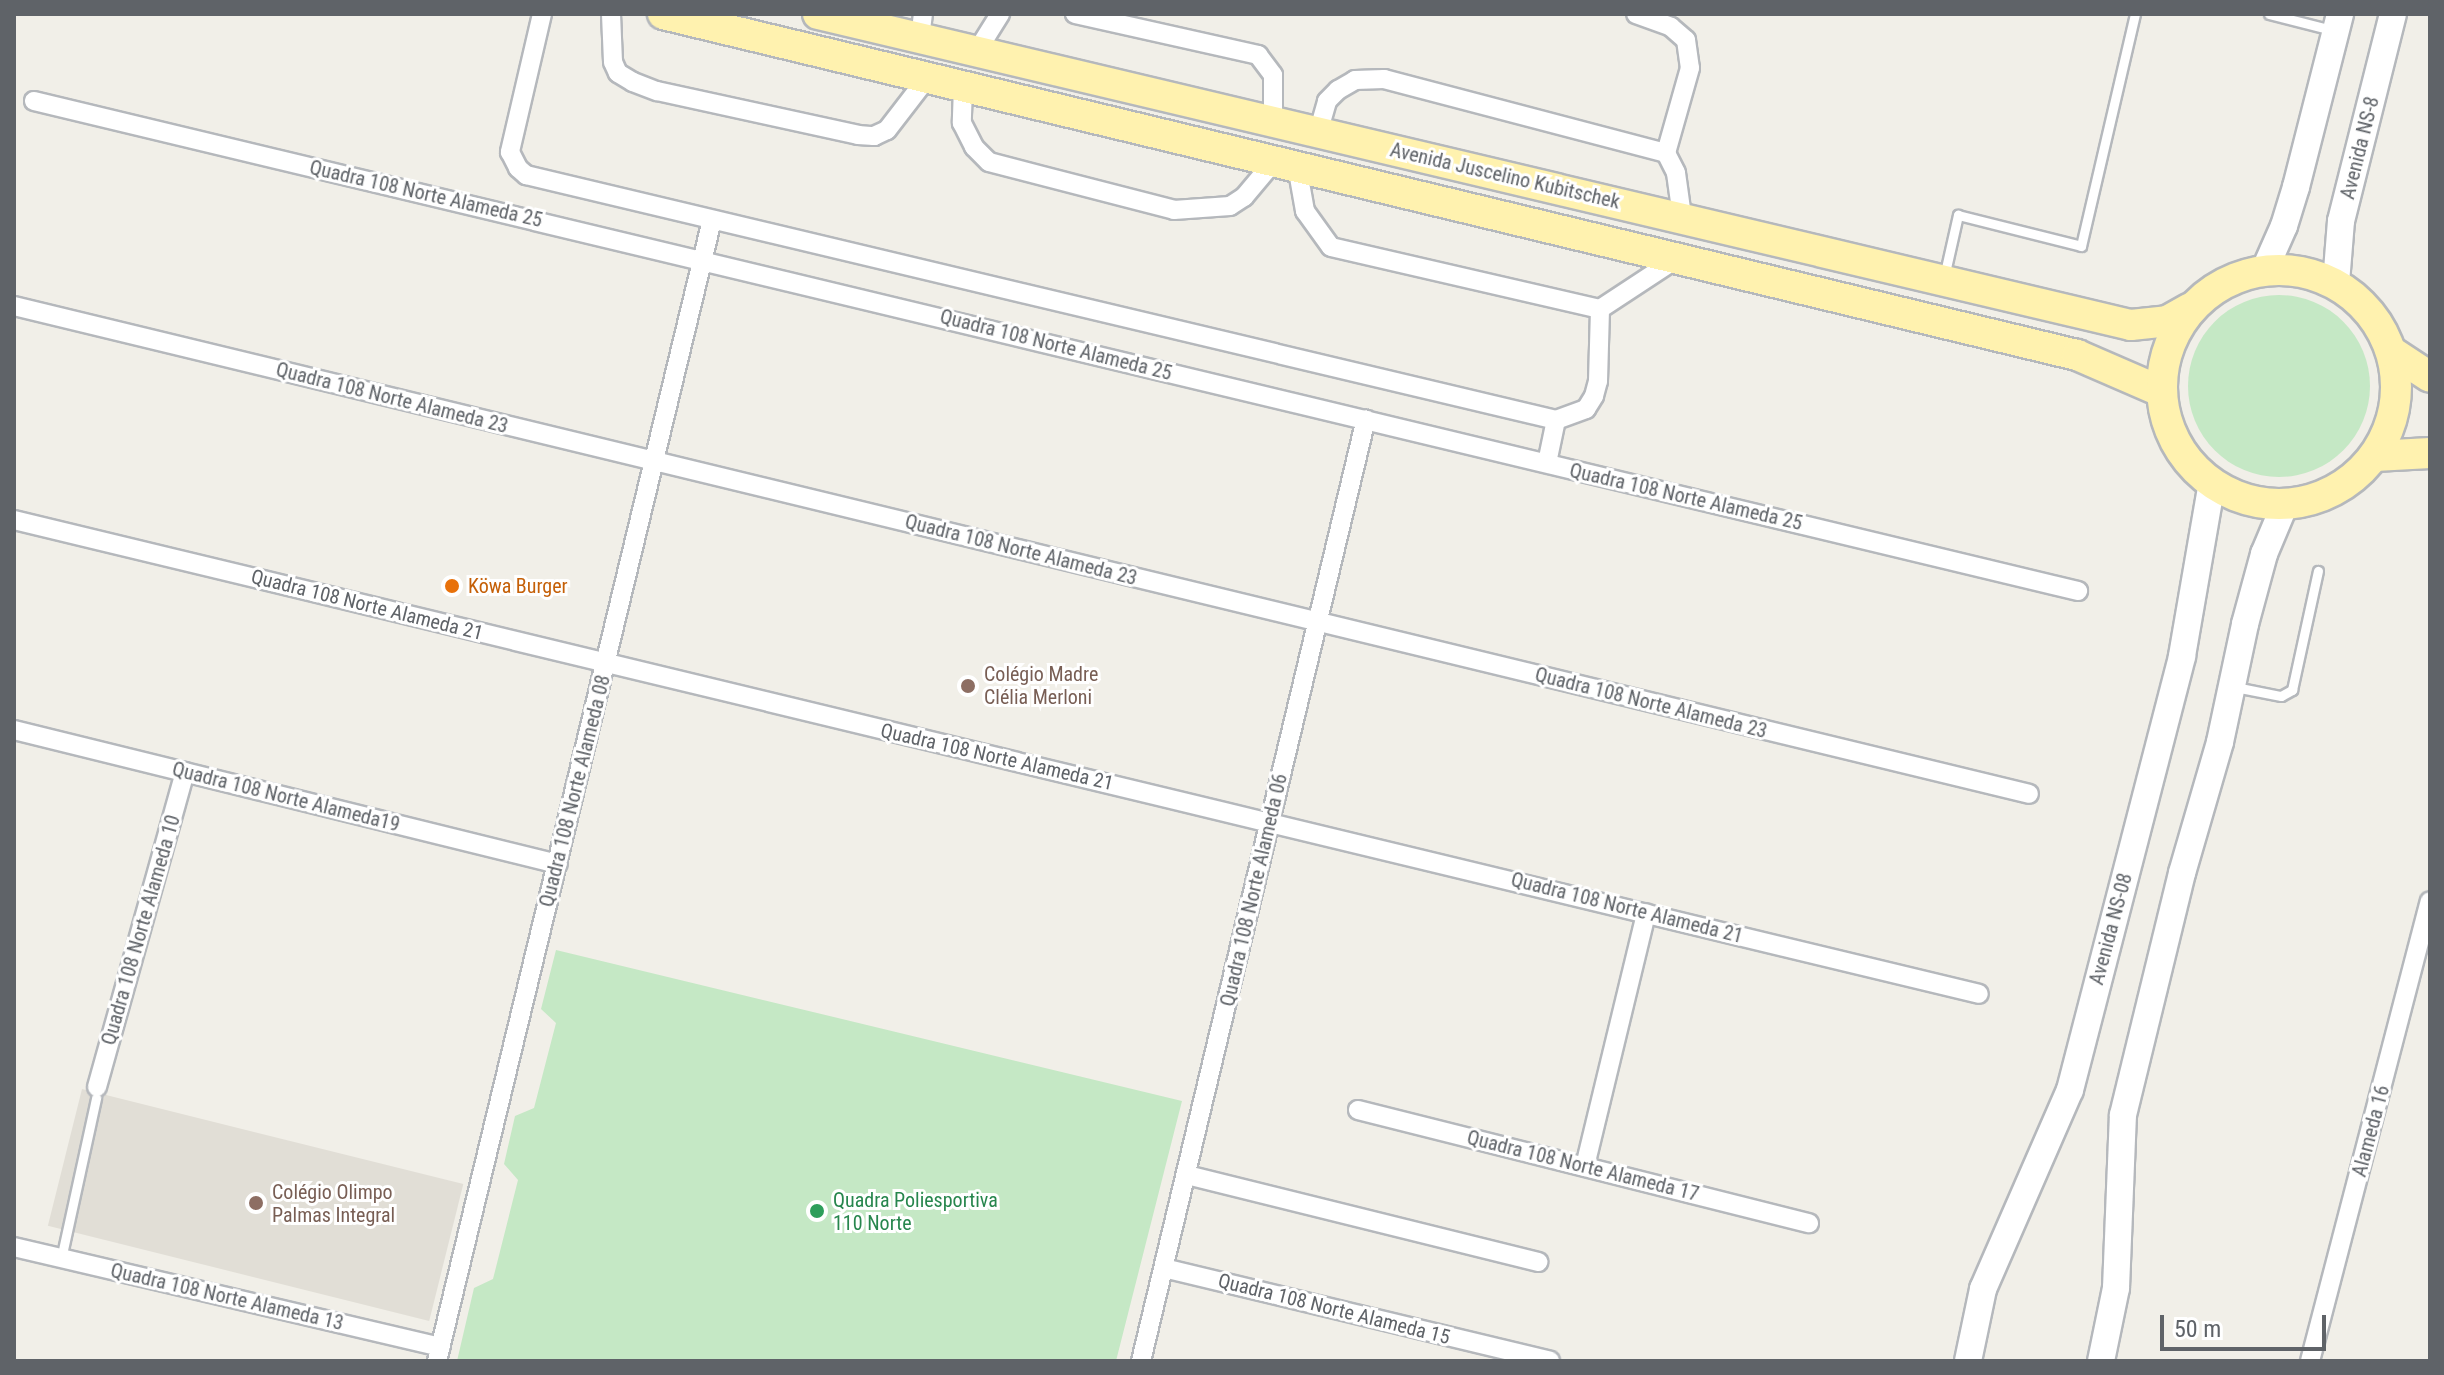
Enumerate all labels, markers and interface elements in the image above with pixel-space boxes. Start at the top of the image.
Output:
street label: Avenida NS-8 [2336,94,2384,202]
street label: Avenida Juscelino Kubitschek [1388,138,1622,214]
street label: Quadra 108 Norte Alameda 25 [307,156,545,232]
street label: Quadra 108 Norte Alameda 25 [938,305,1174,385]
street label: Quadra 108 Norte Alameda 23 [274,358,510,438]
street label: Quadra 108 Norte Alameda 25 [1567,459,1805,535]
street label: Quadra 108 Norte Alameda 23 [903,510,1139,590]
street label: Quadra 108 Norte Alameda 21 [249,565,485,645]
place label: Köwa Burger [468,574,568,598]
marker: Köwa Burger [443,577,461,595]
place label: Colégio Madre Clélia Merloni [984,662,1098,709]
street label: Quadra 108 Norte Alameda 23 [1533,663,1769,743]
street label: Quadra 108 Norte Alameda 08 [535,673,615,909]
marker: Colégio Madre Clélia Merloni [959,677,977,695]
street label: Quadra 108 Norte Alameda 21 [878,719,1116,795]
street label: Quadra 108 Norte Alameda19 [170,757,402,837]
street label: Quadra 108 Norte Alameda 06 [1216,771,1292,1009]
street label: Quadra 108 Norte Alameda 10 [97,812,185,1048]
street label: Quadra 108 Norte Alameda 21 [1509,868,1745,948]
street label: Avenida NS-08 [2085,871,2137,987]
street label: Alameda 16 [2347,1083,2395,1179]
street label: Quadra 108 Norte Alameda 17 [1465,1126,1701,1206]
place label: Colégio Olimpo Palmas Integral [272,1180,395,1227]
place label: Quadra Poliesportiva 110 Norte [833,1188,998,1235]
marker: Colégio Olimpo Palmas Integral [247,1194,265,1212]
marker: Quadra Poliesportiva 110 Norte [808,1202,826,1220]
street label: Quadra 108 Norte Alameda 13 [108,1259,346,1335]
street label: Quadra 108 Norte Alameda 15 [1216,1269,1452,1349]
scale bar [2164,1299,2330,1349]
text: 50 m [2174,1315,2221,1343]

